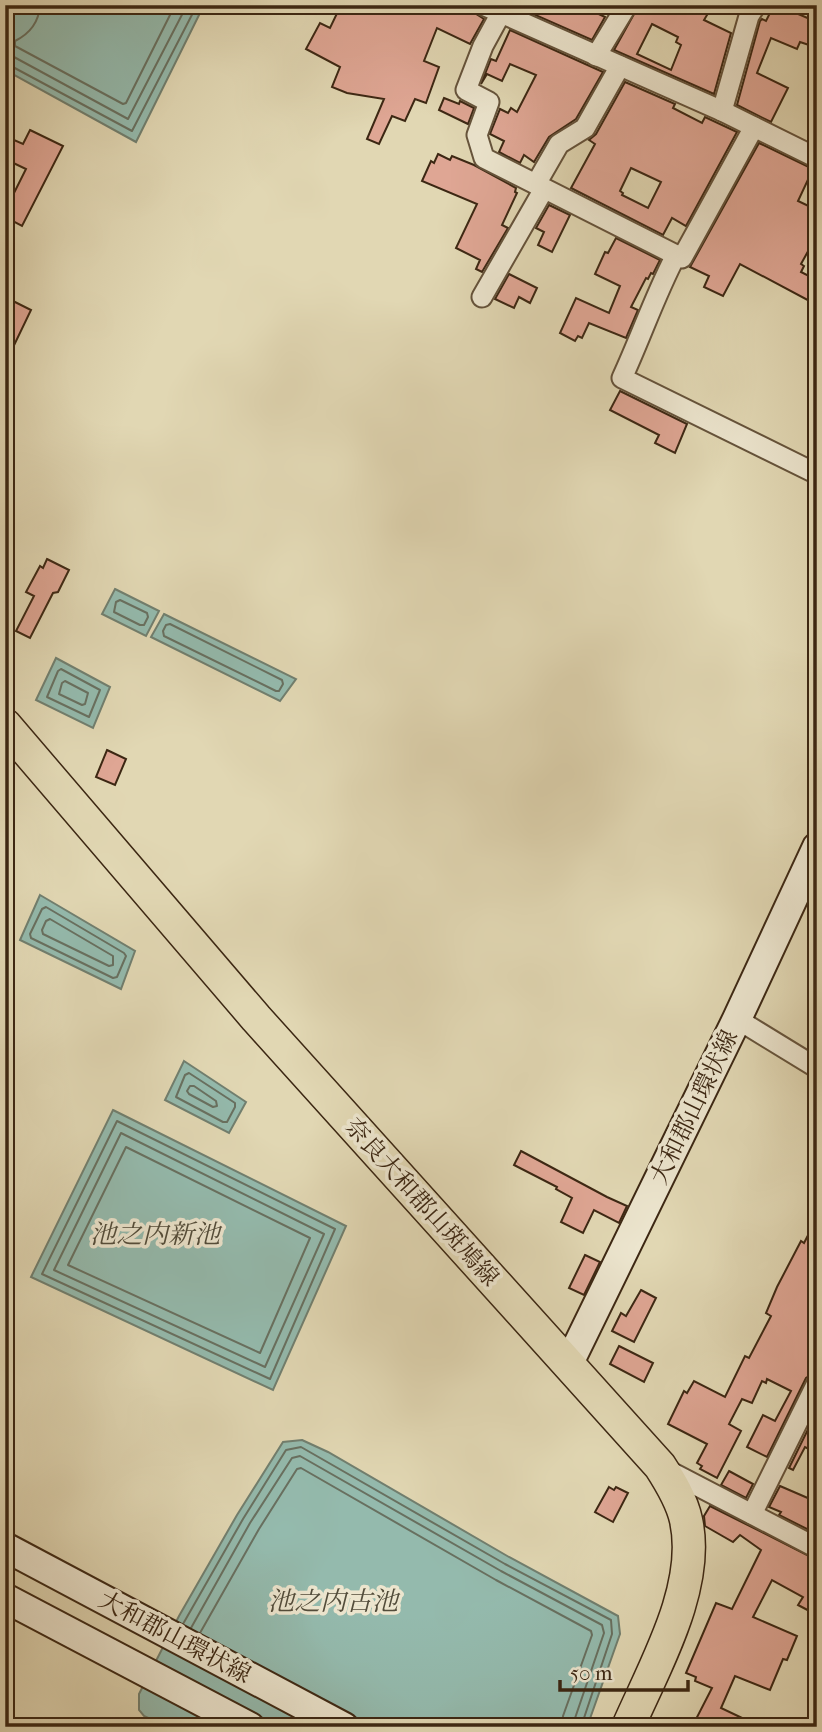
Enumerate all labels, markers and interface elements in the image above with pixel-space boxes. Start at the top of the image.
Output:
street label: 大和郡山環状線 [645,1025,743,1189]
street label: 奈良大和郡山斑鳩線 [339,1112,505,1292]
water label: 池之内新池 [90,1219,223,1250]
street label: 大和郡山環状線 [94,1585,256,1689]
water label: 池之内古池 [268,1586,401,1617]
scale bar [560,1648,687,1692]
text: 50 m [570,1661,613,1685]

